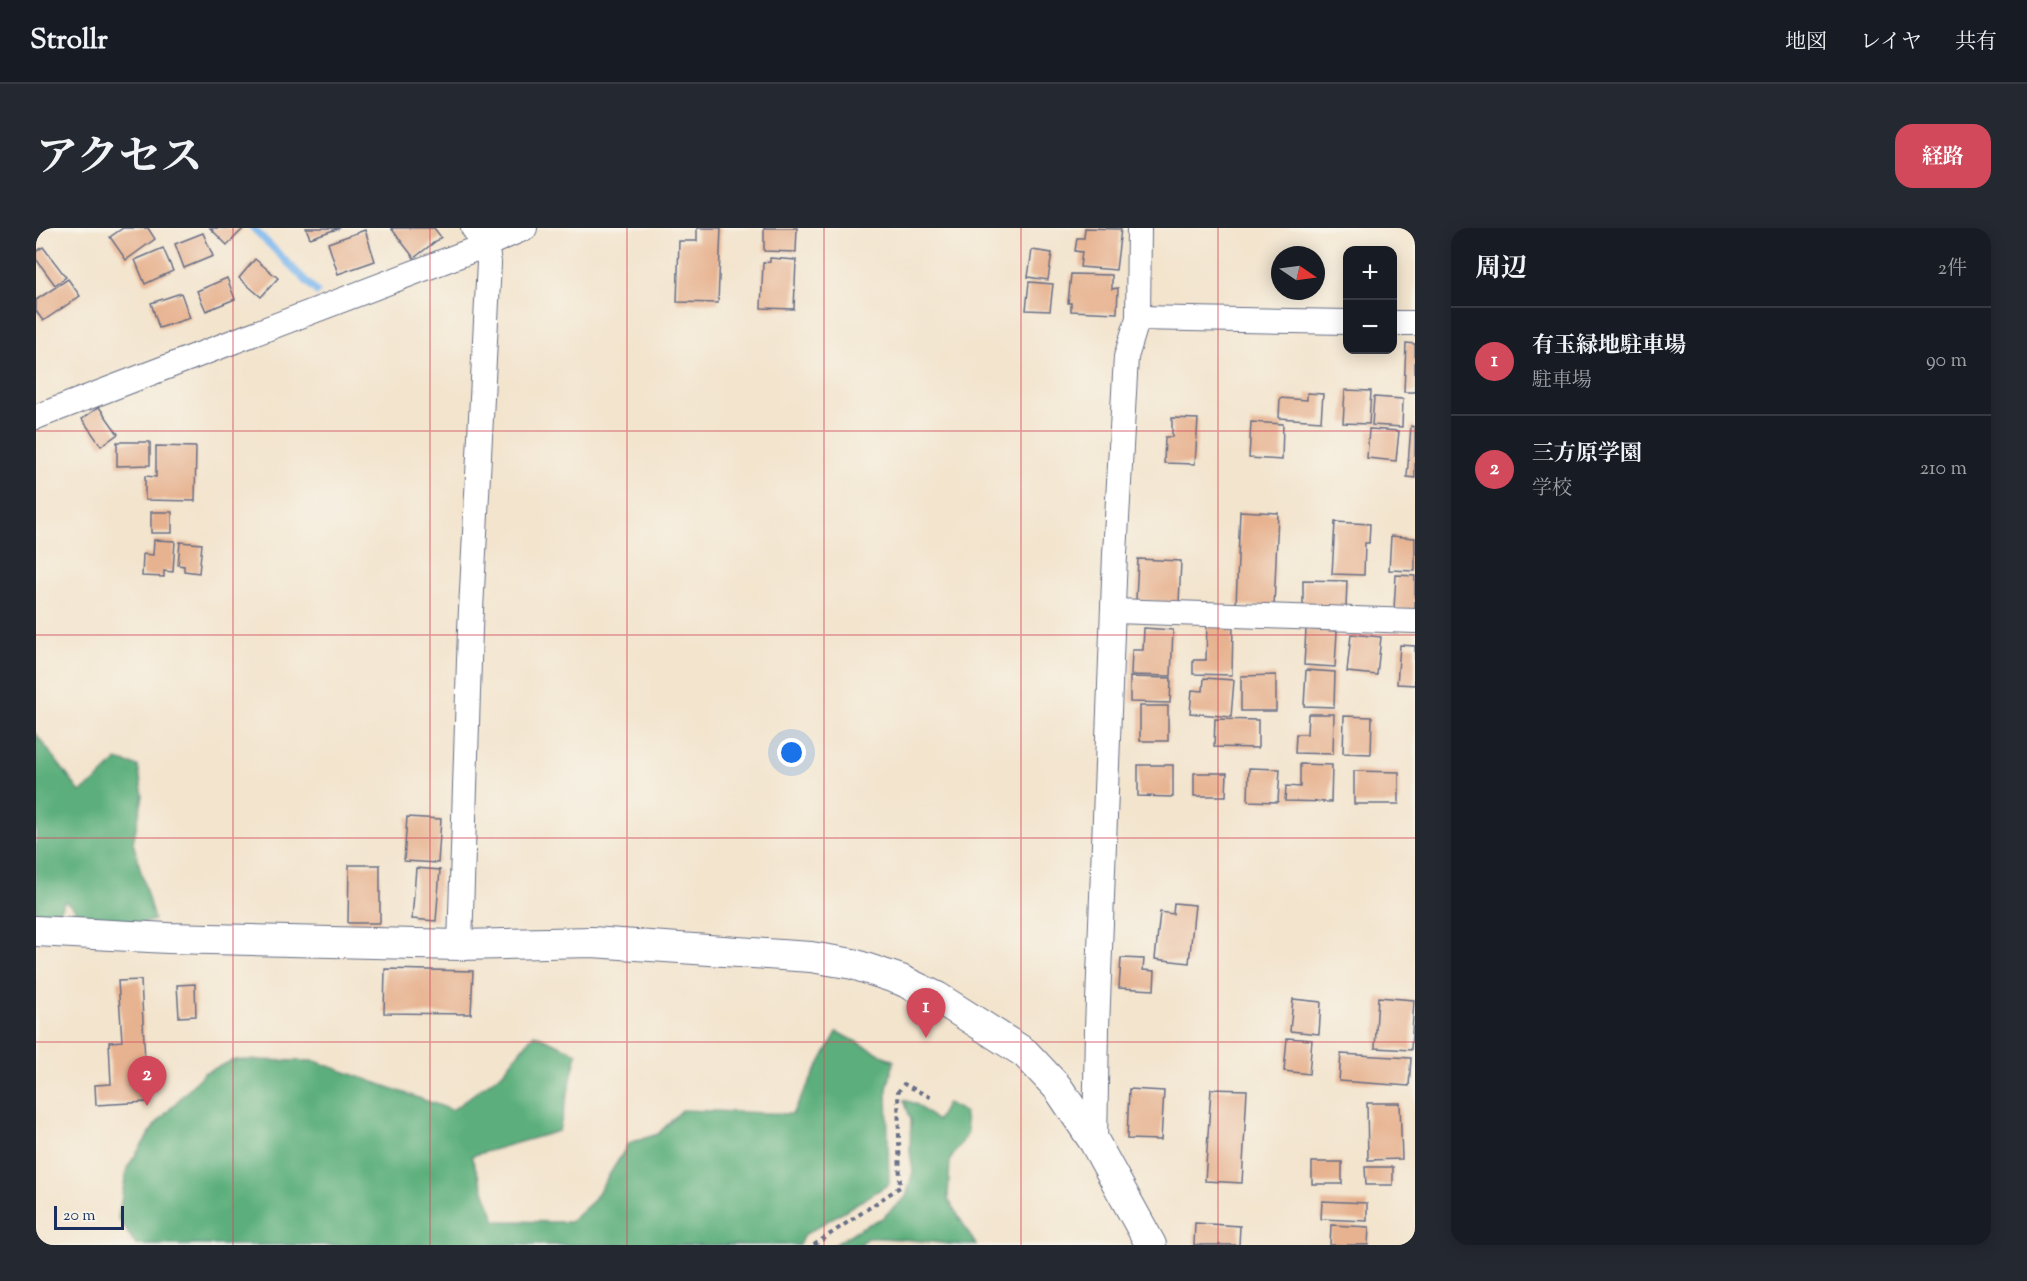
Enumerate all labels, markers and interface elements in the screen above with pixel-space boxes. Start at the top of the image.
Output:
text: Strollr [30,21,108,61]
text: 地図 [1785,28,1827,58]
text: レイヤ [1860,28,1922,58]
text: 共有 [1955,28,1997,58]
button: 経路 [1895,124,1991,188]
text: アクセス [36,130,203,190]
north arrow [1271,246,1325,300]
map controls [1343,246,1397,354]
button: + [1343,246,1397,300]
text: 周辺 [1475,251,1527,288]
text: 2件 [1938,255,1967,284]
button: − [1343,300,1397,354]
text: 有玉緑地駐車場 [1532,331,1686,363]
text: 1 [1491,347,1498,376]
text: 90 m [1926,347,1967,376]
text: 駐車場 [1532,367,1592,396]
text: 三方原学園 [1532,439,1642,471]
text: 2 [1490,455,1499,484]
text: 210 m [1920,455,1967,484]
text: 学校 [1532,475,1572,504]
your location [777,738,806,767]
pin: 1 [906,988,946,1038]
pin: 2 [128,1056,166,1106]
scale bar [54,1203,124,1230]
text: 20 m [63,1205,96,1228]

